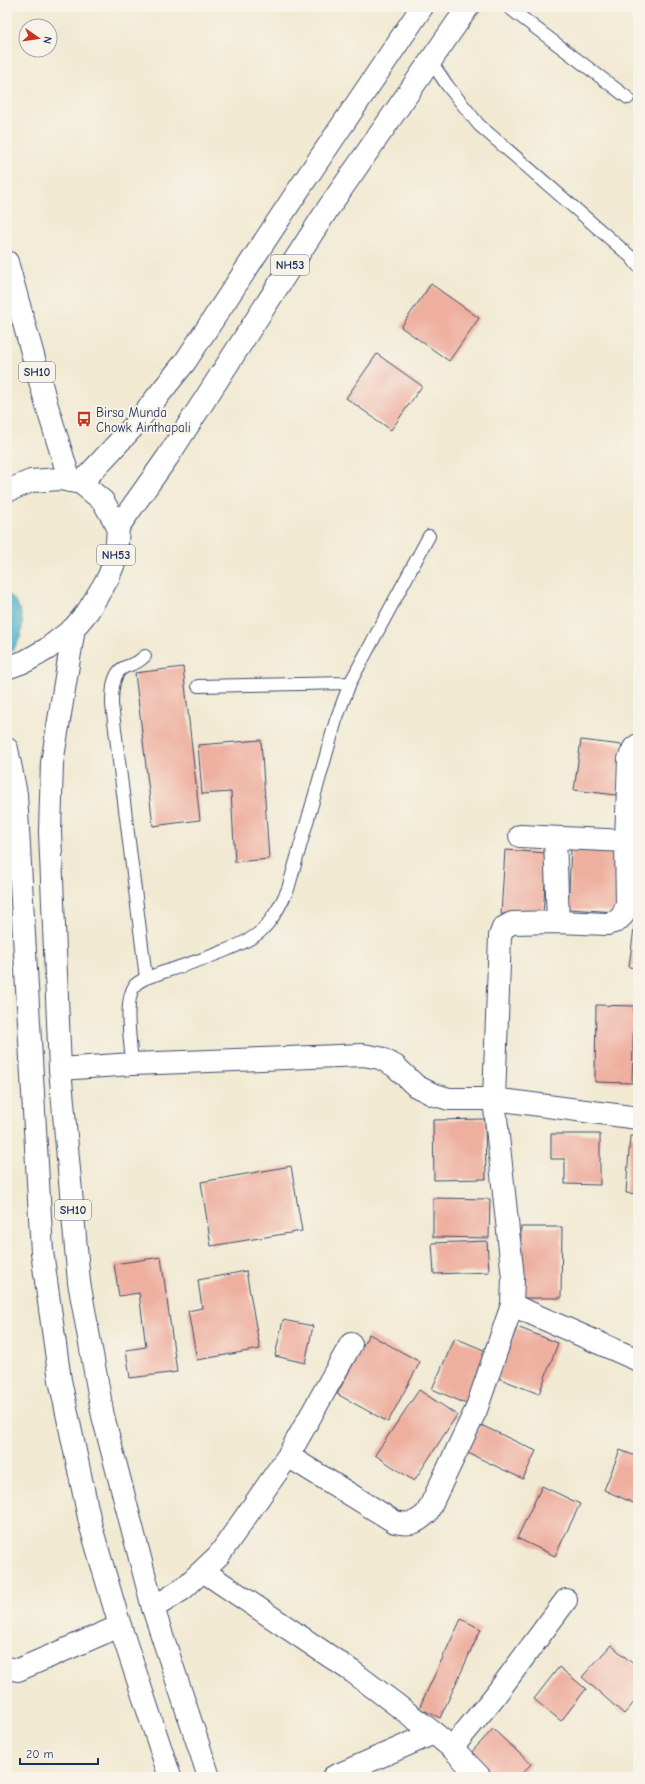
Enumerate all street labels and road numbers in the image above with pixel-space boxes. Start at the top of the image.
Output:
road number: NH53 [271,255,309,275]
road number: SH10 [19,362,55,382]
road number: NH53 [97,545,135,565]
road number: SH10 [55,1200,91,1220]

